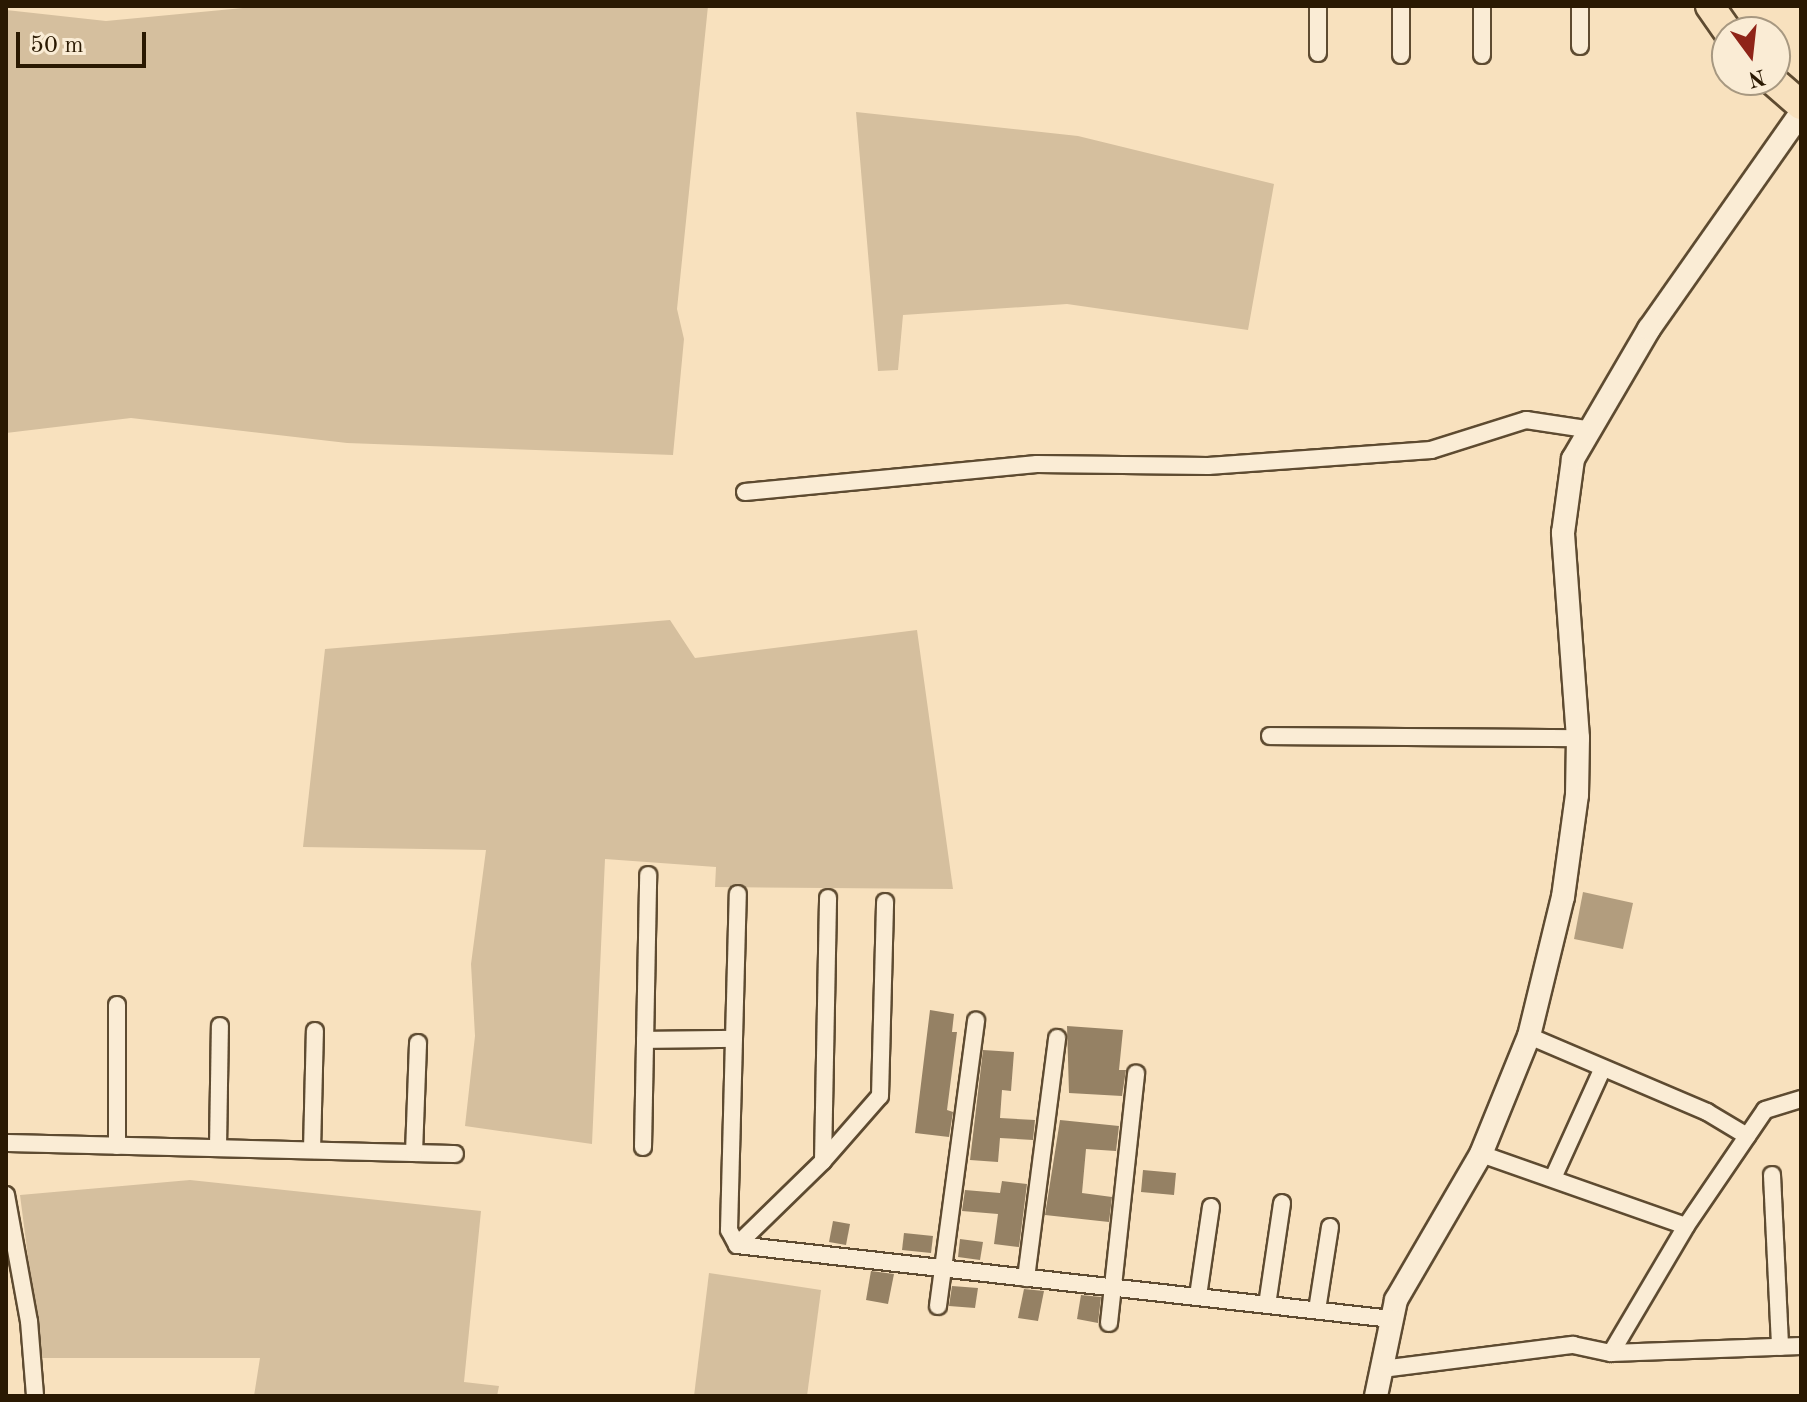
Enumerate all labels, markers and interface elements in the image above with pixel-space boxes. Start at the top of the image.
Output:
scale bar [20,16,150,66]
north arrow [1711,16,1791,96]
text: 50 m [30,34,84,58]
text: N [1746,64,1768,90]

